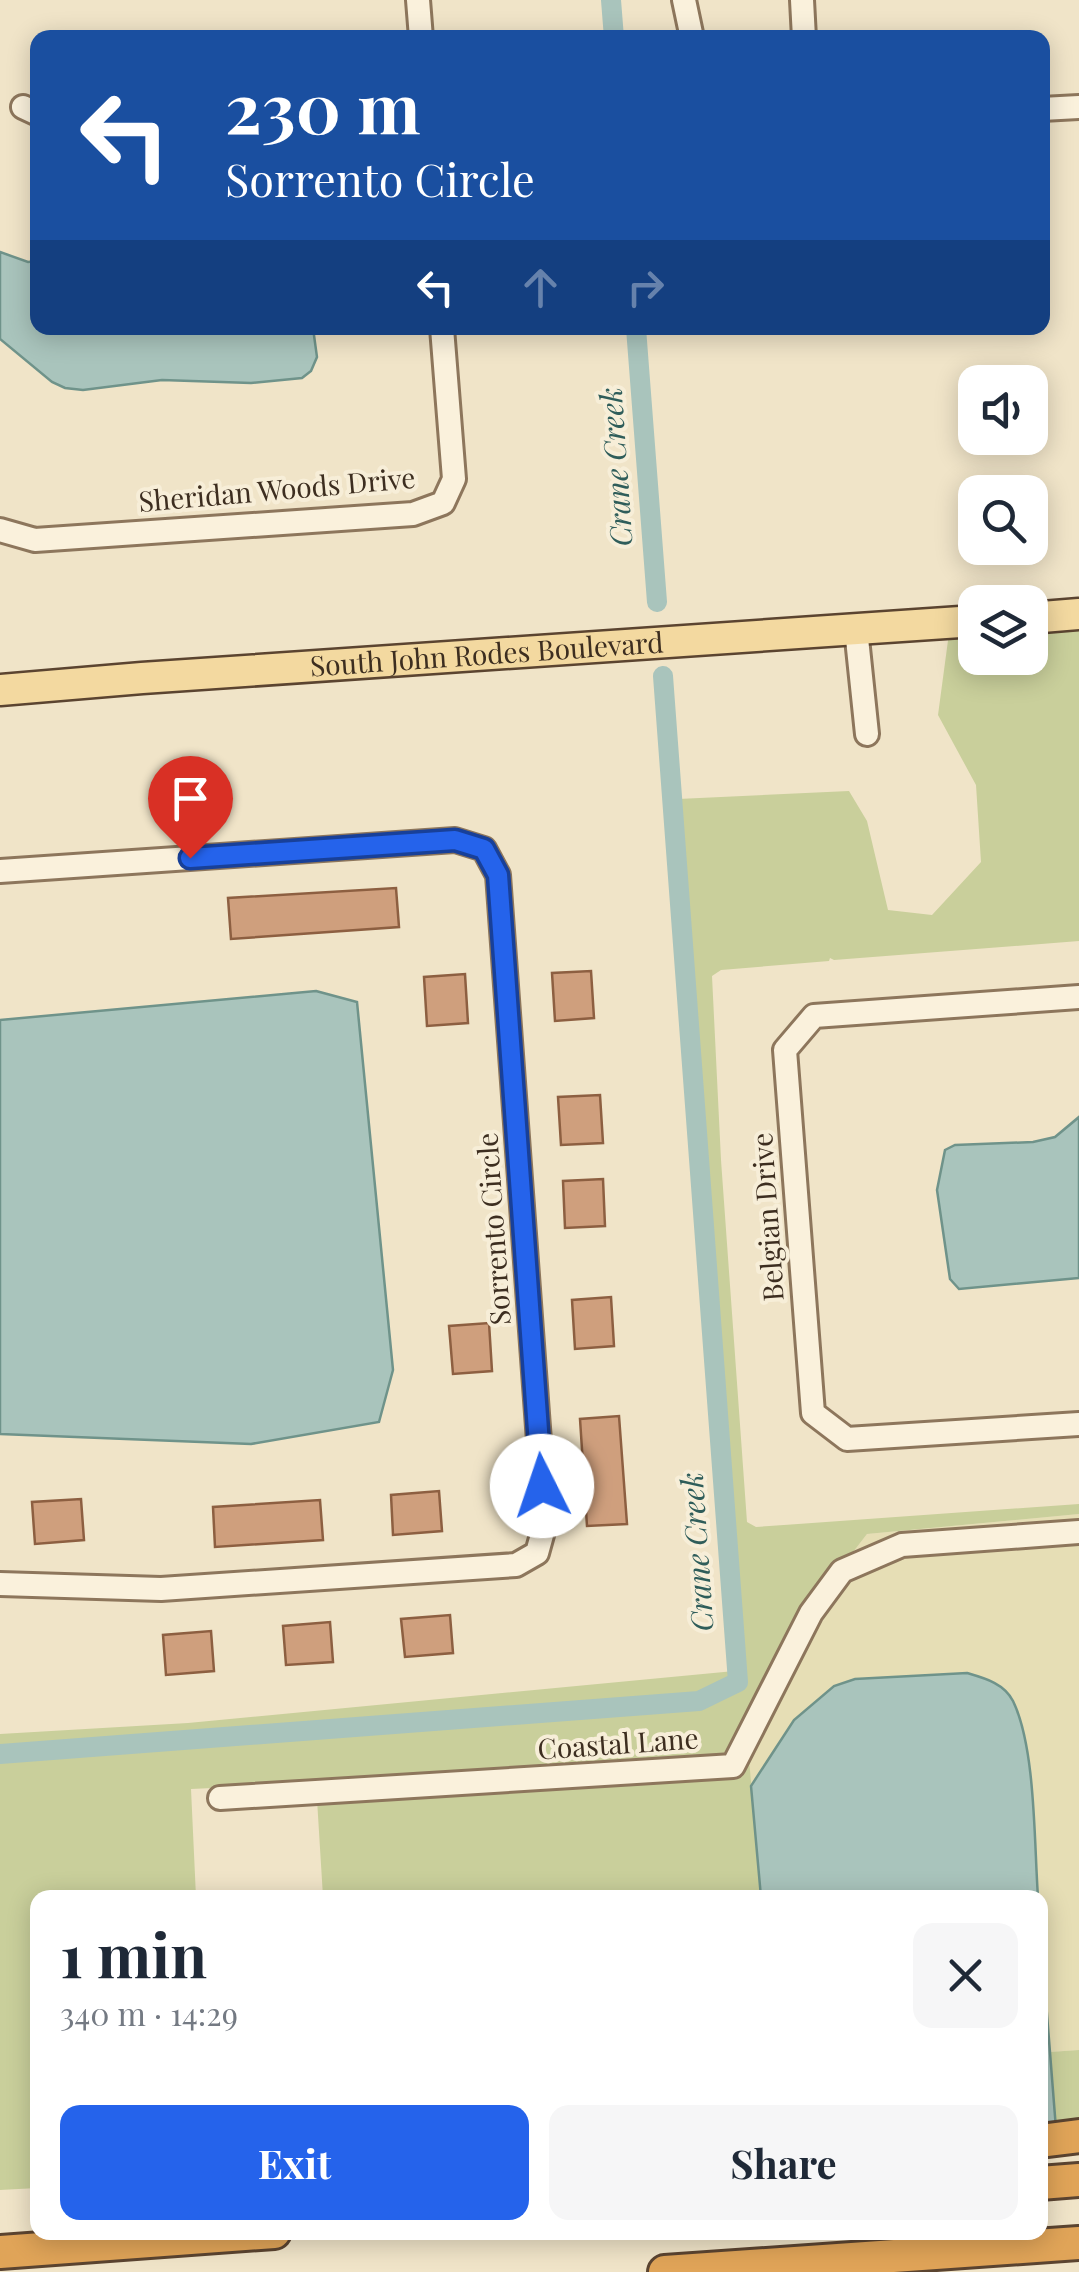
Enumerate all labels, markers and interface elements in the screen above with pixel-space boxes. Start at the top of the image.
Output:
text: 230 m [225,58,421,152]
icon: left [60,70,190,200]
text: Sorrento Circle [225,148,535,208]
icon: left [408,260,463,315]
icon: ahead [513,260,568,315]
icon: right [618,260,673,315]
map controls [958,365,1048,675]
button: sound [958,365,1048,455]
water label: Crane Creek [589,386,641,548]
street label: Sheridan Woods Drive [137,458,417,519]
button: search [958,475,1048,565]
button: layers [958,585,1048,675]
street label: South John Rodes Boulevard [309,622,664,683]
pin [148,756,233,859]
icon: arrive [163,771,218,826]
street label: Sorrento Circle [467,1132,518,1327]
street label: Belgian Drive [742,1132,791,1303]
position arrow [490,1434,594,1538]
water label: Crane Creek [670,1471,722,1633]
street label: Coastal Lane [536,1718,700,1767]
text: 1 min [60,1913,207,1993]
button: close [913,1923,1018,2028]
text: 340 m · 14:29 [60,1991,238,2034]
button: Exit [60,2105,529,2220]
button: Share [549,2105,1018,2220]

